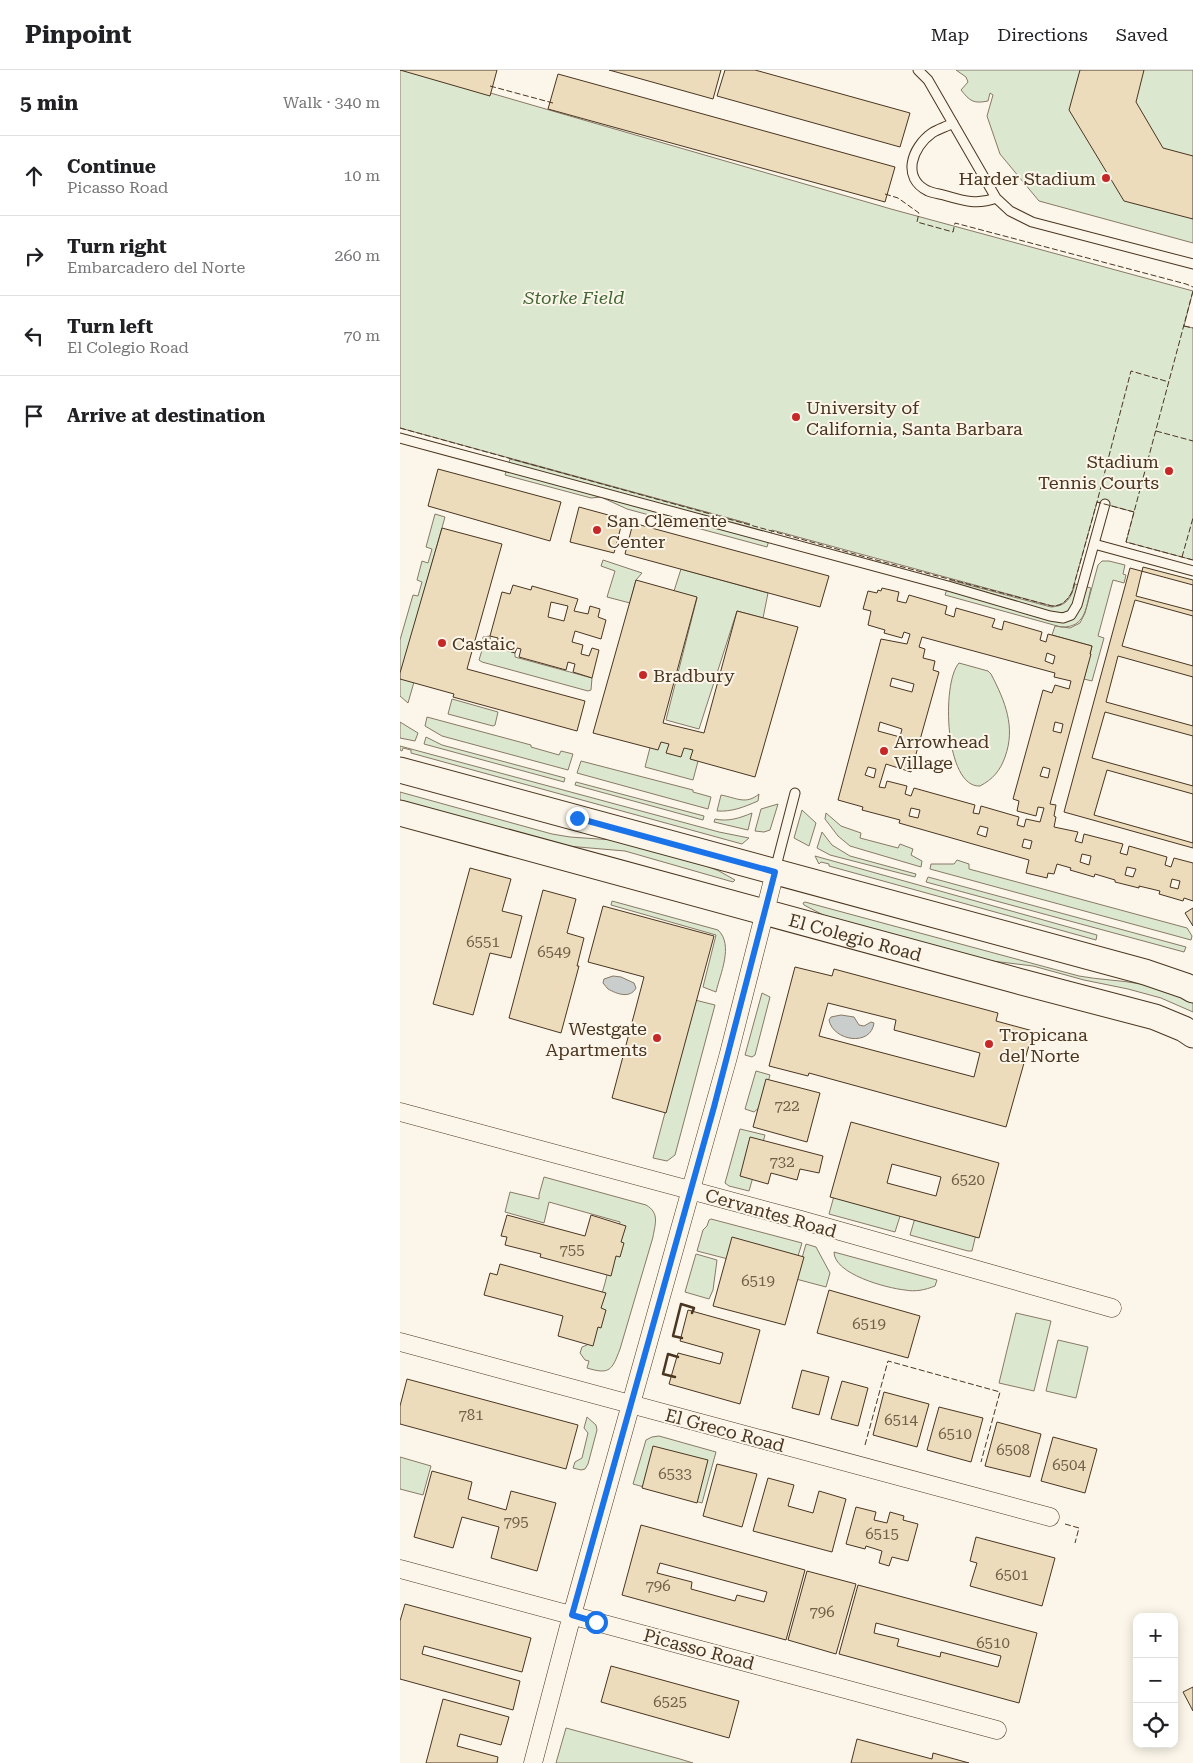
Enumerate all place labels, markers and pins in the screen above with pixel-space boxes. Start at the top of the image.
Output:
place label: Harder Stadium [959,168,1096,189]
marker: Harder Stadium [1100,172,1112,184]
place label: University of California, Santa Barbara [806,397,1023,439]
marker: University of California, Santa Barbara [790,411,802,423]
place label: Stadium Tennis Courts [1038,451,1159,493]
marker: Stadium Tennis Courts [1163,465,1175,477]
place label: San Clemente Center [607,510,727,552]
marker: San Clemente Center [591,524,603,536]
place label: Castaic [452,633,515,654]
marker: Castaic [436,637,448,649]
place label: Bradbury [653,665,735,686]
marker: Bradbury [637,669,649,681]
place label: Arrowhead Village [894,731,990,773]
marker: Arrowhead Village [878,745,890,757]
place label: Westgate Apartments [546,1018,647,1060]
place label: Tropicana del Norte [999,1024,1088,1066]
marker: Westgate Apartments [651,1032,663,1044]
marker: Tropicana del Norte [983,1038,995,1050]

